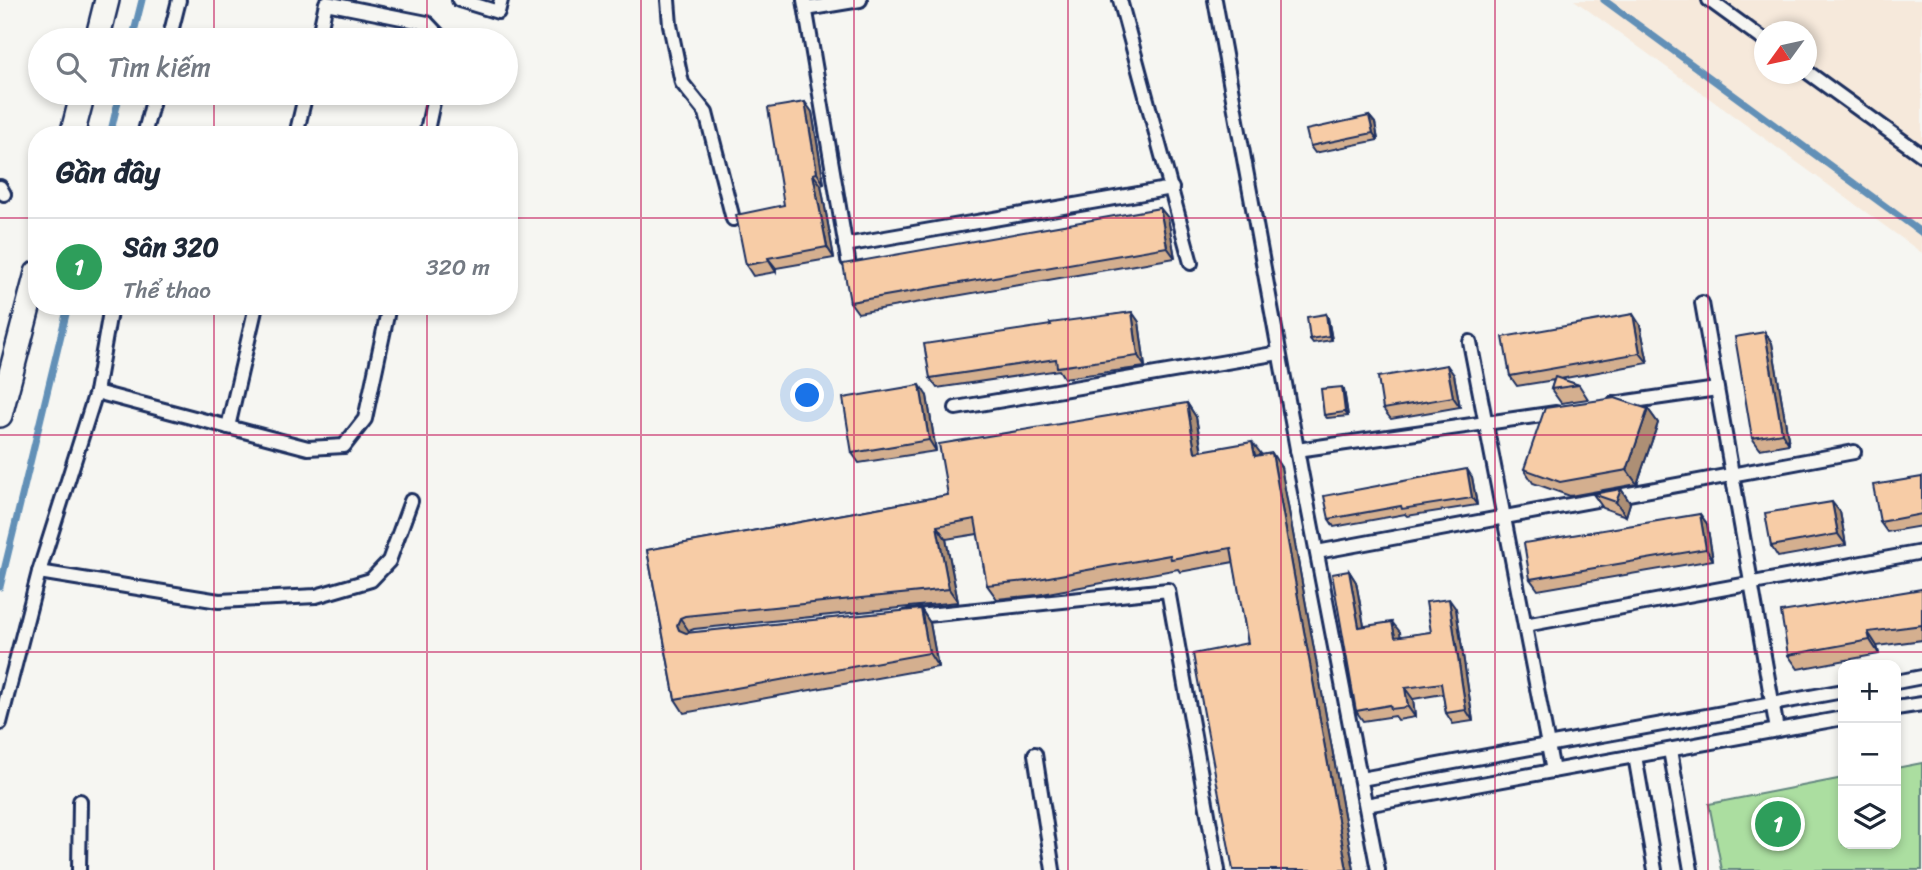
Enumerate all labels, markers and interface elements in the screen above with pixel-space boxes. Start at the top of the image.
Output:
north arrow [1754,21,1817,84]
search box [28,28,518,105]
text: Tìm kiếm [108,44,211,90]
icon: search [52,48,90,86]
text: Gần đây [56,145,160,199]
text: Sân 320 [123,224,219,270]
text: 1 [74,247,84,288]
text: 320 m [426,247,490,288]
text: Thể thao [123,270,211,311]
your location [790,378,824,412]
map controls [1838,660,1901,849]
button: + [1838,660,1901,723]
button: − [1838,723,1901,786]
button: layers [1838,786,1901,849]
pin: 1 [1755,798,1801,850]

